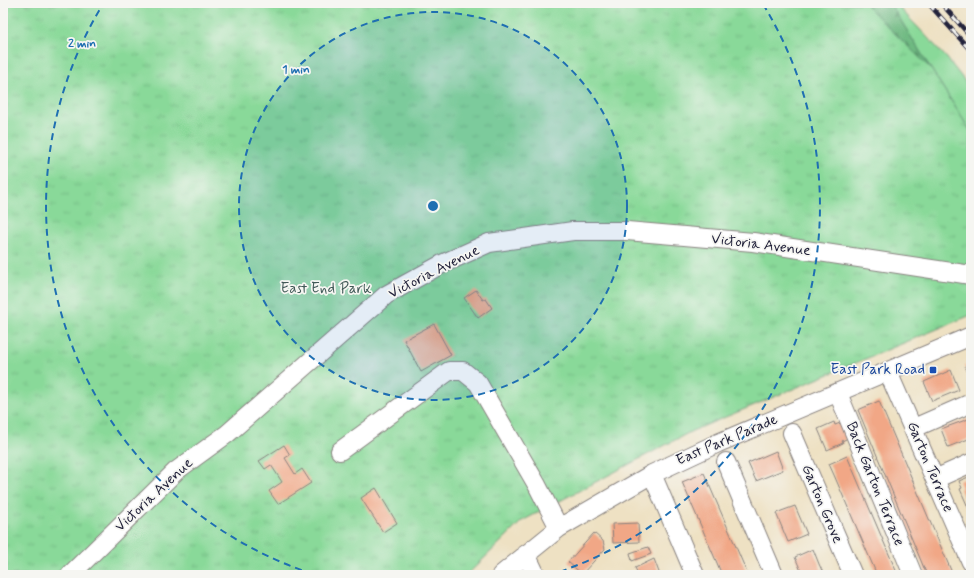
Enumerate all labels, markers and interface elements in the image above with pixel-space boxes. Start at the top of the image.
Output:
text: 2 min [68,36,96,52]
text: 1 min [282,62,310,78]
centre of rings [426,199,440,213]
street label: Victoria Avenue [710,229,812,261]
street label: Victoria Avenue [385,240,483,304]
park label: East End Park [281,279,372,299]
place label: East Park Road [831,360,925,380]
marker: East Park Road [928,365,938,375]
street label: East Park Parade [673,410,781,470]
street label: Back Garton Terrace [841,419,909,549]
street label: Garton Terrace [902,419,958,516]
street label: Victoria Avenue [111,454,197,536]
street label: Garton Grove [796,462,848,546]

